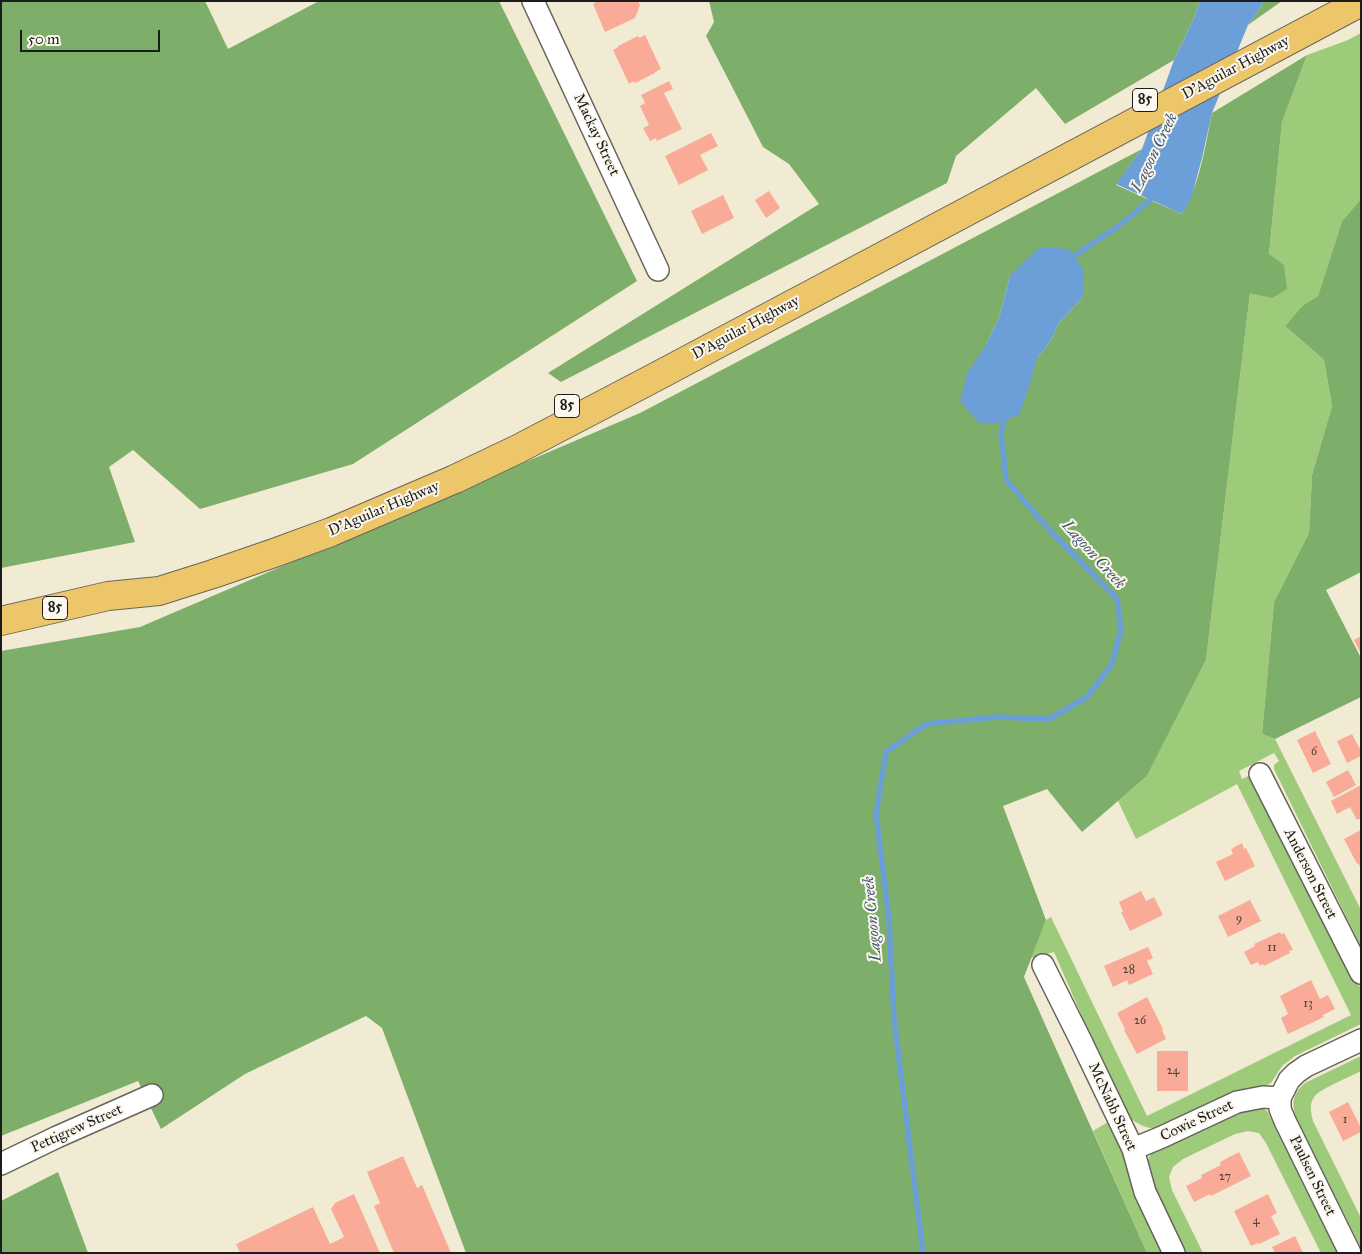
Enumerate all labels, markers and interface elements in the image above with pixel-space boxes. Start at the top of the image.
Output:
scale bar [22,20,162,52]
text: 50 m [28,30,60,48]
street label: D'Aguilar Highway [1179,32,1293,104]
road number: 85 [1132,88,1158,112]
street label: Mackay Street [569,91,623,179]
water label: Lagoon Creek [1128,110,1182,196]
street label: D'Aguilar Highway [689,292,803,364]
road number: 85 [554,394,580,418]
street label: D'Aguilar Highway [326,478,442,540]
water label: Lagoon Creek [1057,517,1129,593]
road number: 85 [42,596,68,620]
house number: 6 [1311,745,1317,759]
street label: Anderson Street [1279,826,1341,922]
water label: Lagoon Creek [860,876,886,962]
house number: 9 [1236,912,1242,926]
house number: 11 [1267,941,1277,955]
house number: 28 [1123,963,1135,977]
house number: 13 [1303,997,1313,1011]
house number: 26 [1134,1014,1146,1028]
street label: McNabb Street [1084,1060,1140,1154]
house number: 24 [1167,1064,1179,1078]
street label: Cowie Street [1158,1096,1236,1146]
street label: Pettigrew Street [28,1101,126,1157]
house number: 1 [1343,1113,1347,1127]
street label: Paulsen Street [1285,1133,1339,1219]
house number: 27 [1219,1170,1231,1184]
house number: 4 [1253,1214,1259,1228]

